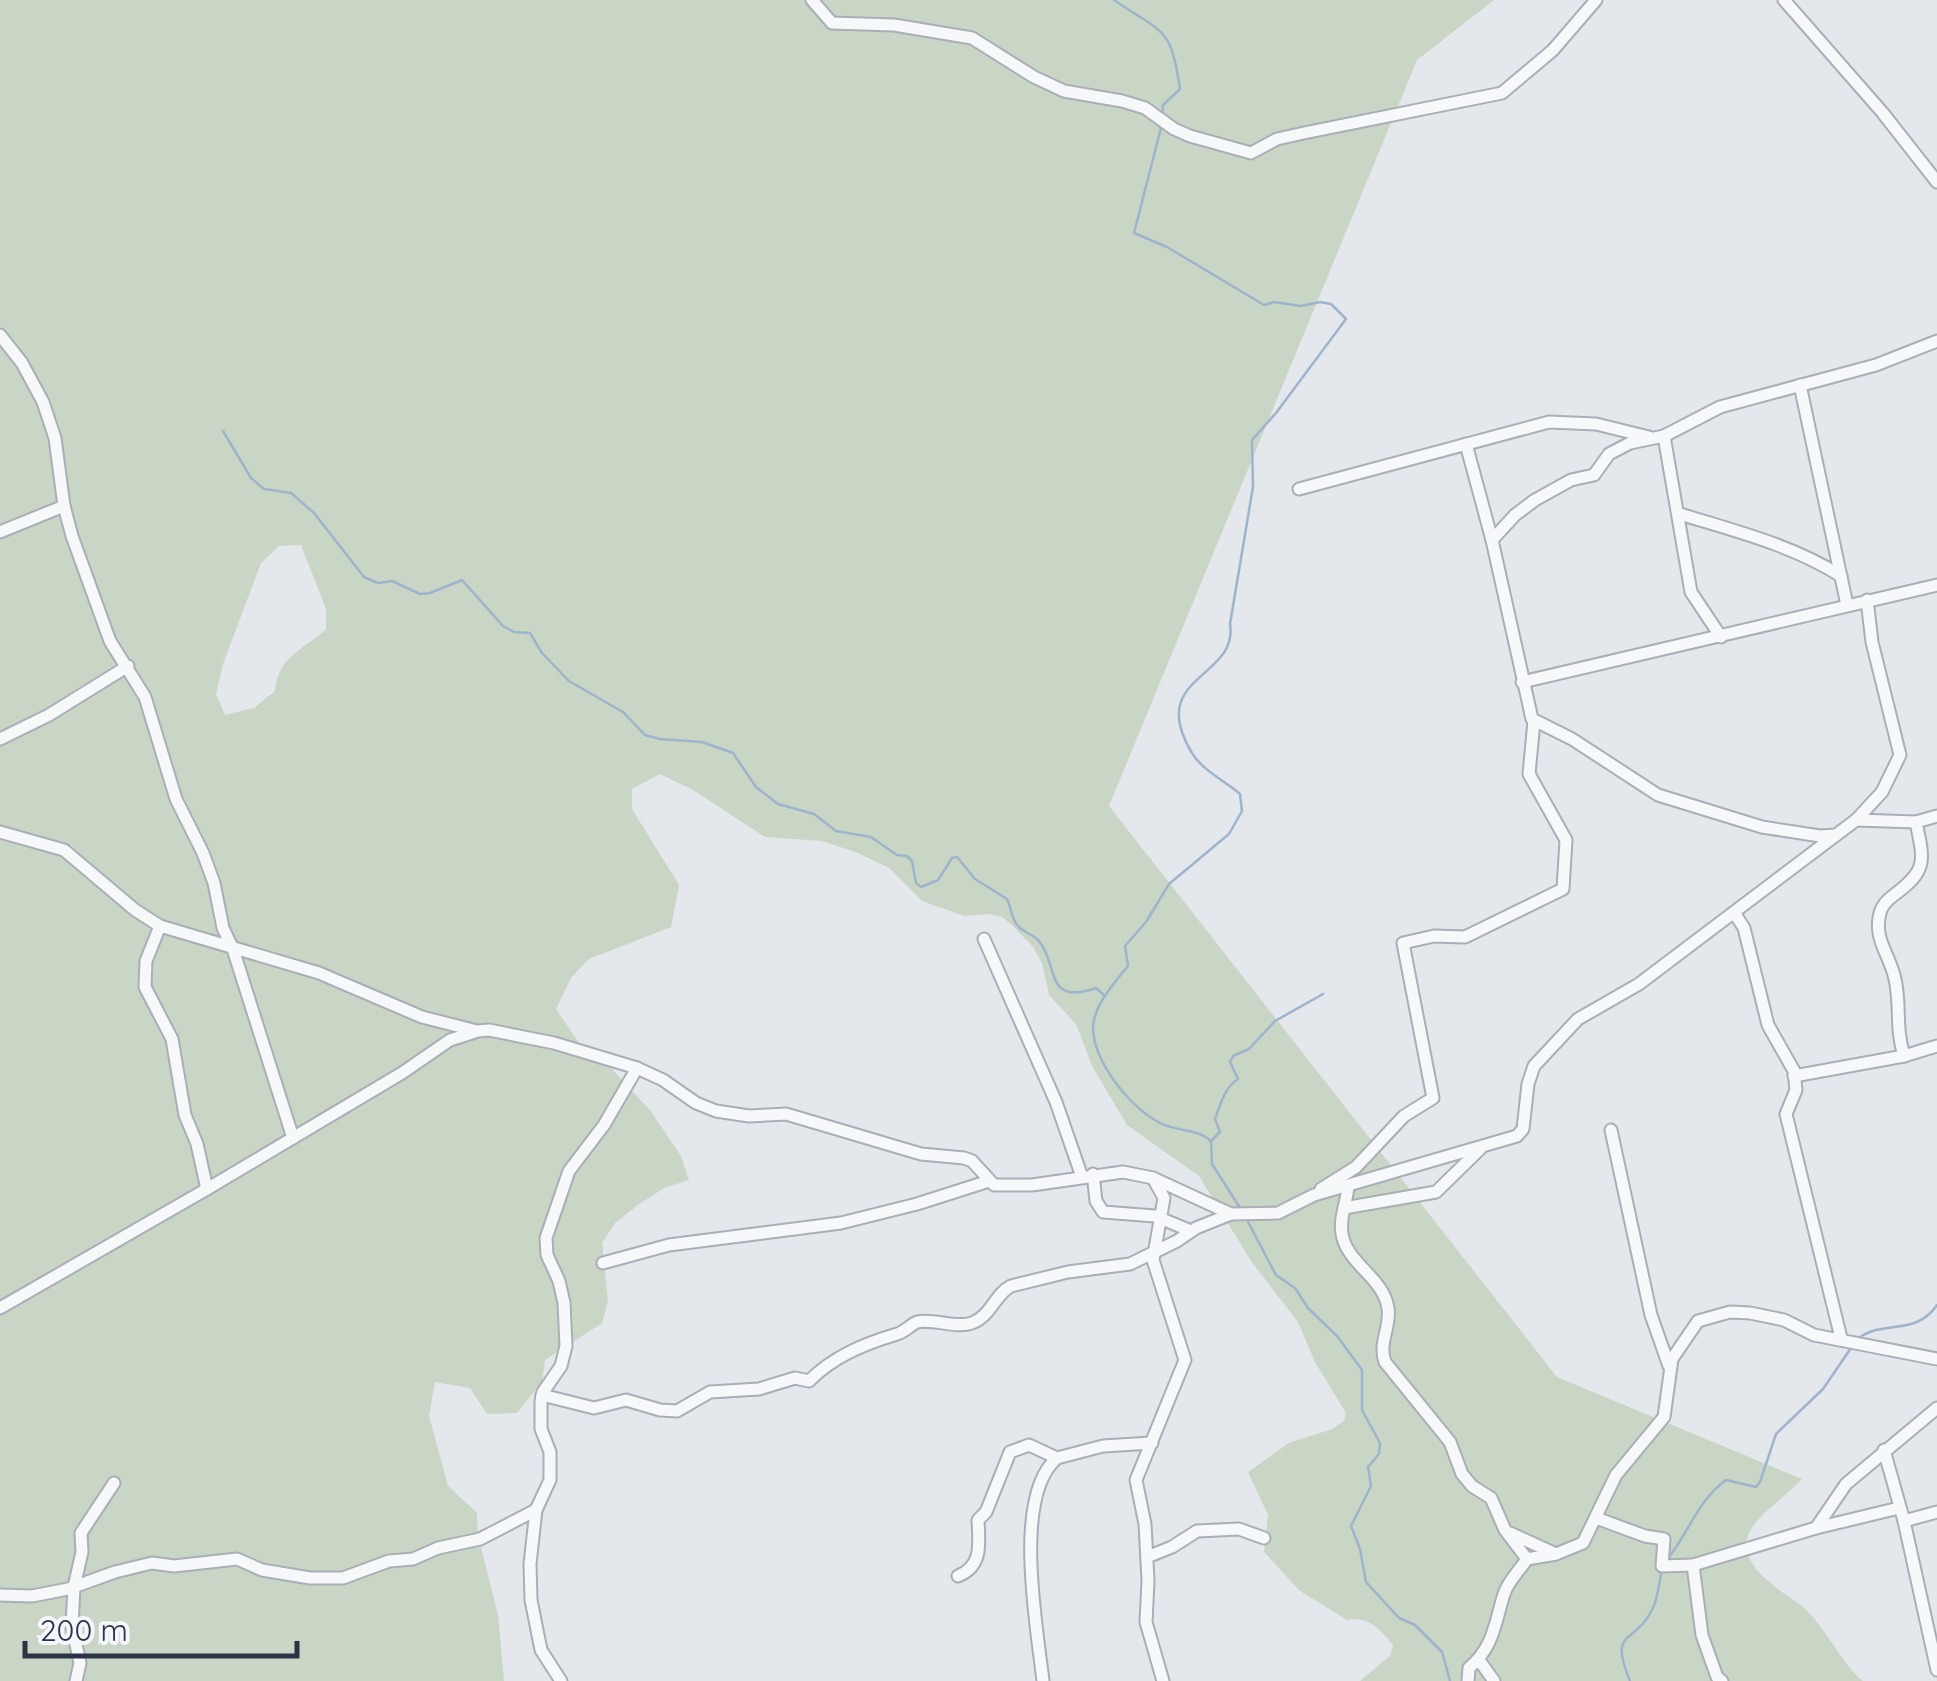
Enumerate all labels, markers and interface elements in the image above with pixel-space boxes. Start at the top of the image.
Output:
scale bar [25,1596,298,1658]
text: 200 m [40,1611,128,1649]

